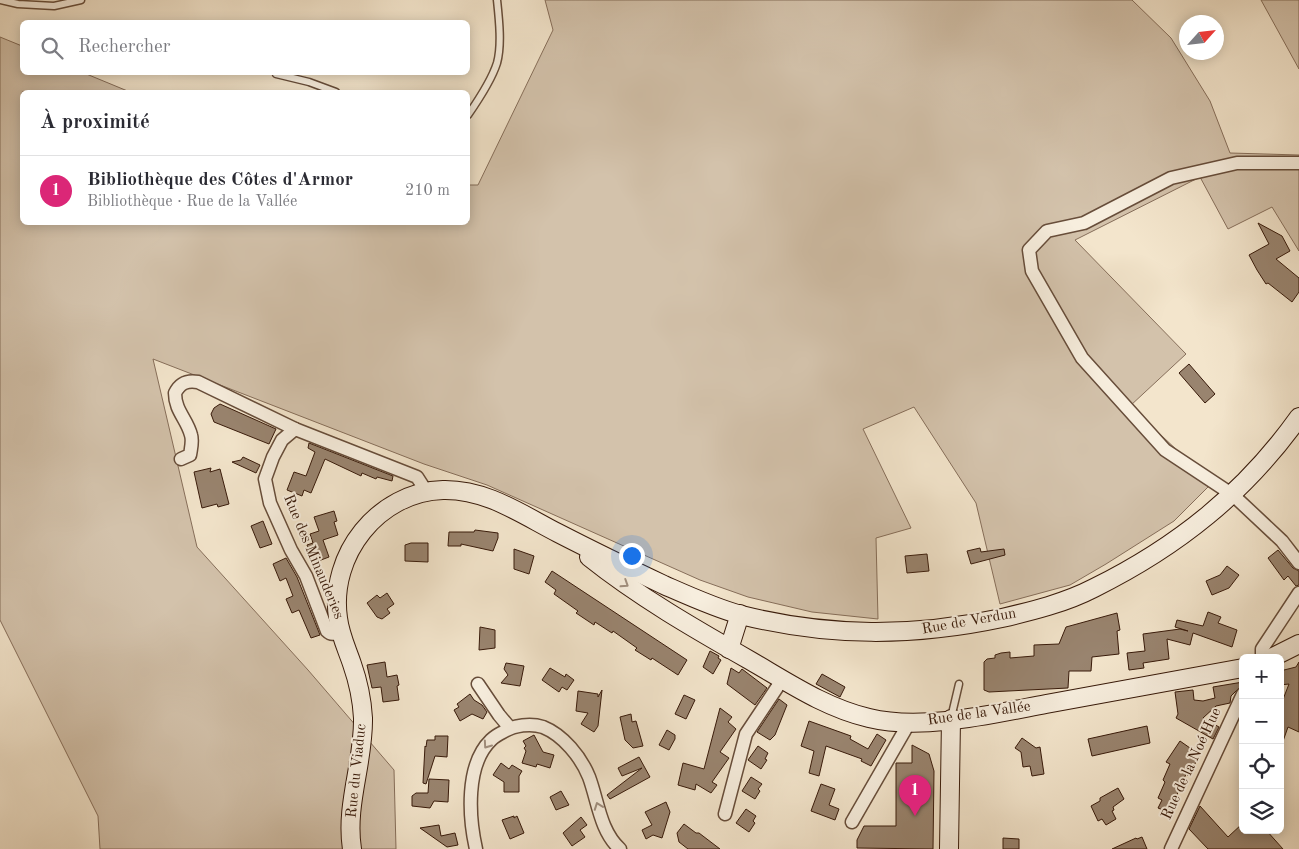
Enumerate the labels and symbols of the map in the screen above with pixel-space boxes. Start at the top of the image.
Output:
north arrow [1179,15,1224,60]
street label: Rue des Minauderies [280,492,346,622]
your location [619,543,645,569]
one-way arrow [620,578,629,588]
street label: Rue de Verdun [920,606,1018,638]
street label: Rue de la Vallée [926,699,1032,729]
street label: Rue de la Noé Hue [1160,706,1224,822]
street label: Rue du Viaduc [345,723,369,819]
one-way arrow [484,740,493,749]
pin: 1 [899,775,931,816]
one-way arrow [594,803,604,811]

